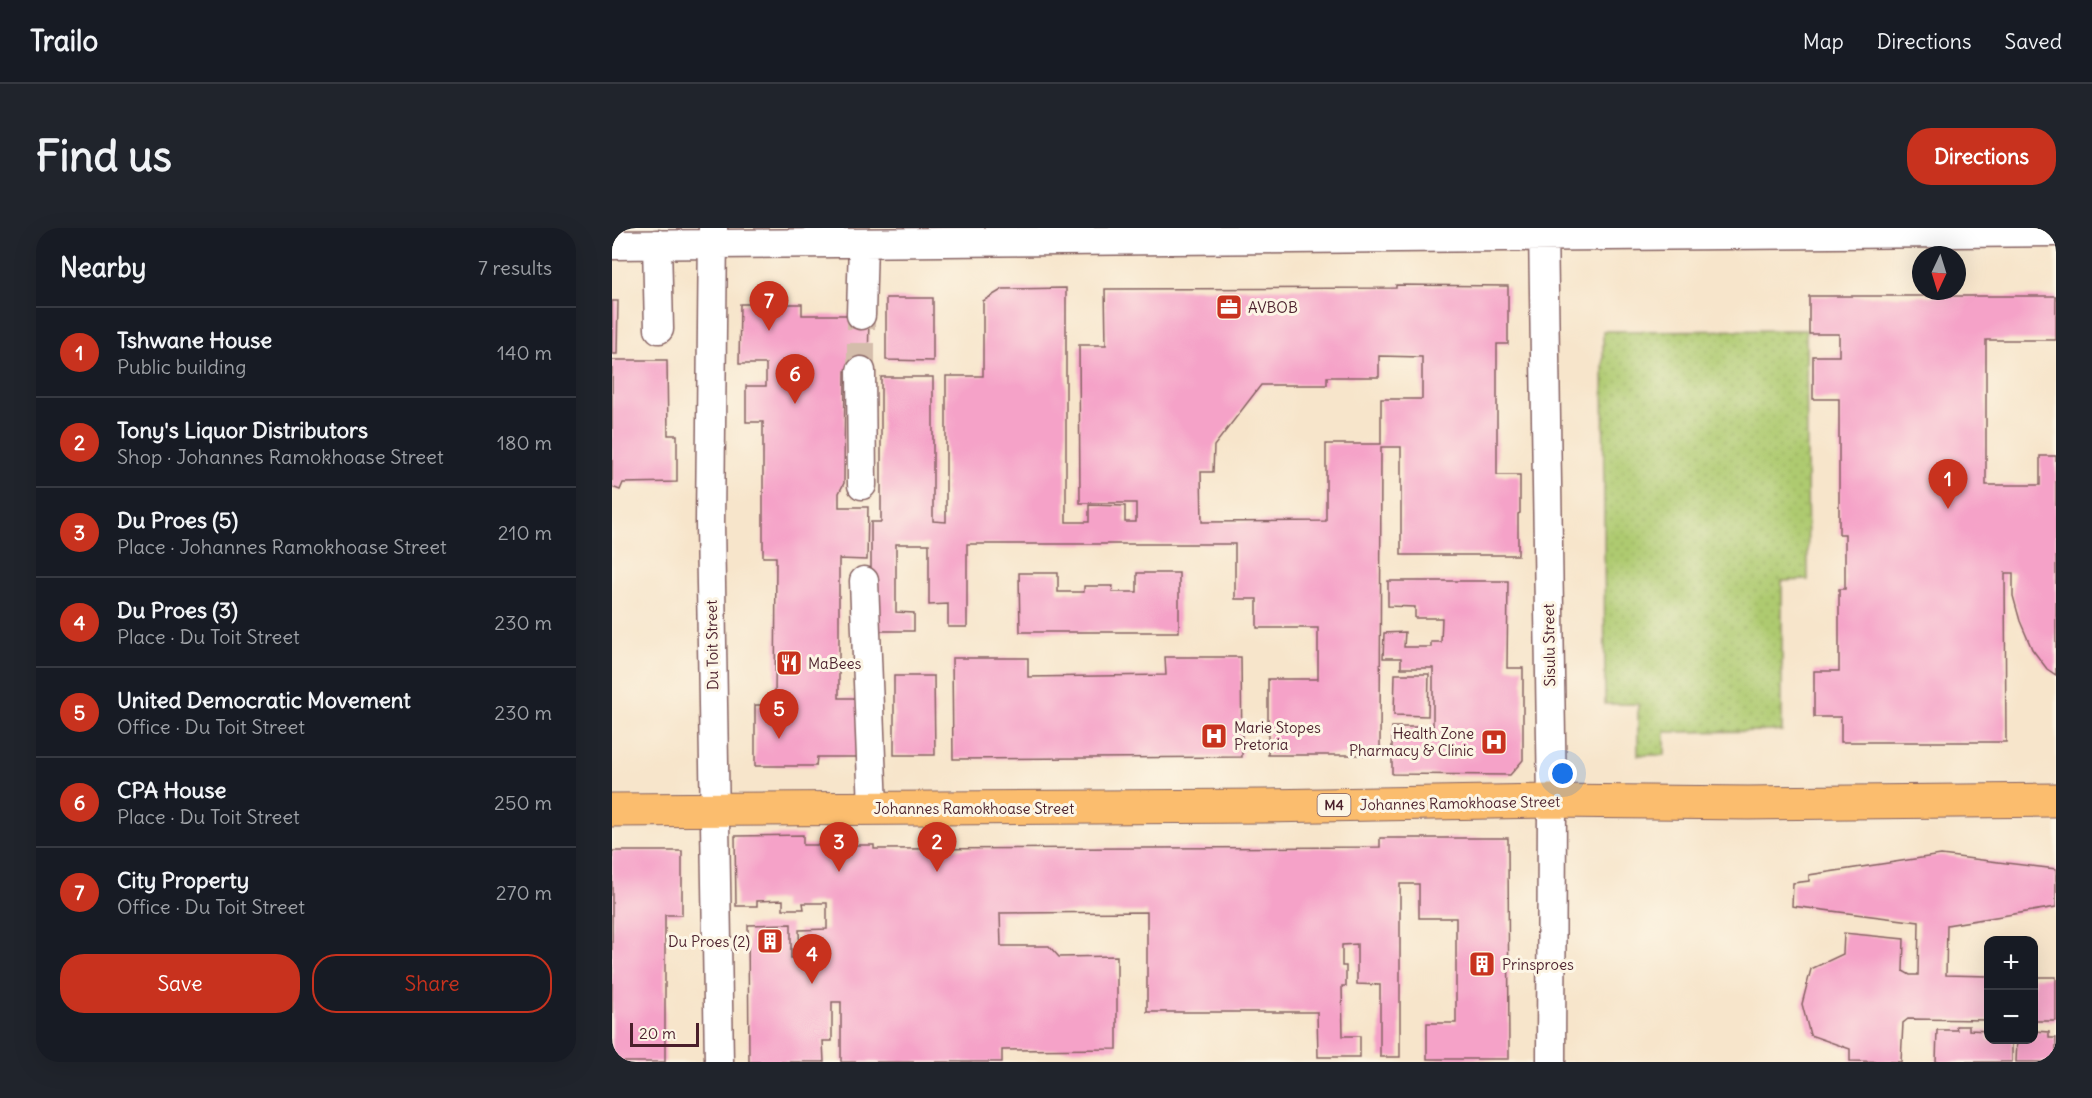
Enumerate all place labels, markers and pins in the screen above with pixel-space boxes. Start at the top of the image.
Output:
pin: 7 [750,282,788,331]
office icon: AVBOB [1214,292,1244,322]
place label: AVBOB [1248,298,1298,317]
pin: 6 [776,354,814,404]
pin: 1 [1928,460,1968,509]
restaurant icon: MaBees [774,648,804,678]
place label: MaBees [808,654,862,673]
pin: 5 [760,690,798,739]
place label: Marie Stopes Pretoria [1234,718,1321,754]
hospital icon: Marie Stopes Pretoria [1199,721,1229,751]
place label: Health Zone Pharmacy & Clinic [1349,724,1474,760]
hospital icon: Health Zone Pharmacy & Clinic [1479,727,1509,757]
pin: 3 [820,822,858,872]
pin: 2 [918,822,956,872]
building icon: Du Proes (2) [755,926,785,956]
place label: Du Proes (2) [668,932,750,951]
pin: 4 [792,934,832,984]
building icon: Prinsproes [1467,949,1497,979]
place label: Prinsproes [1502,955,1574,974]

